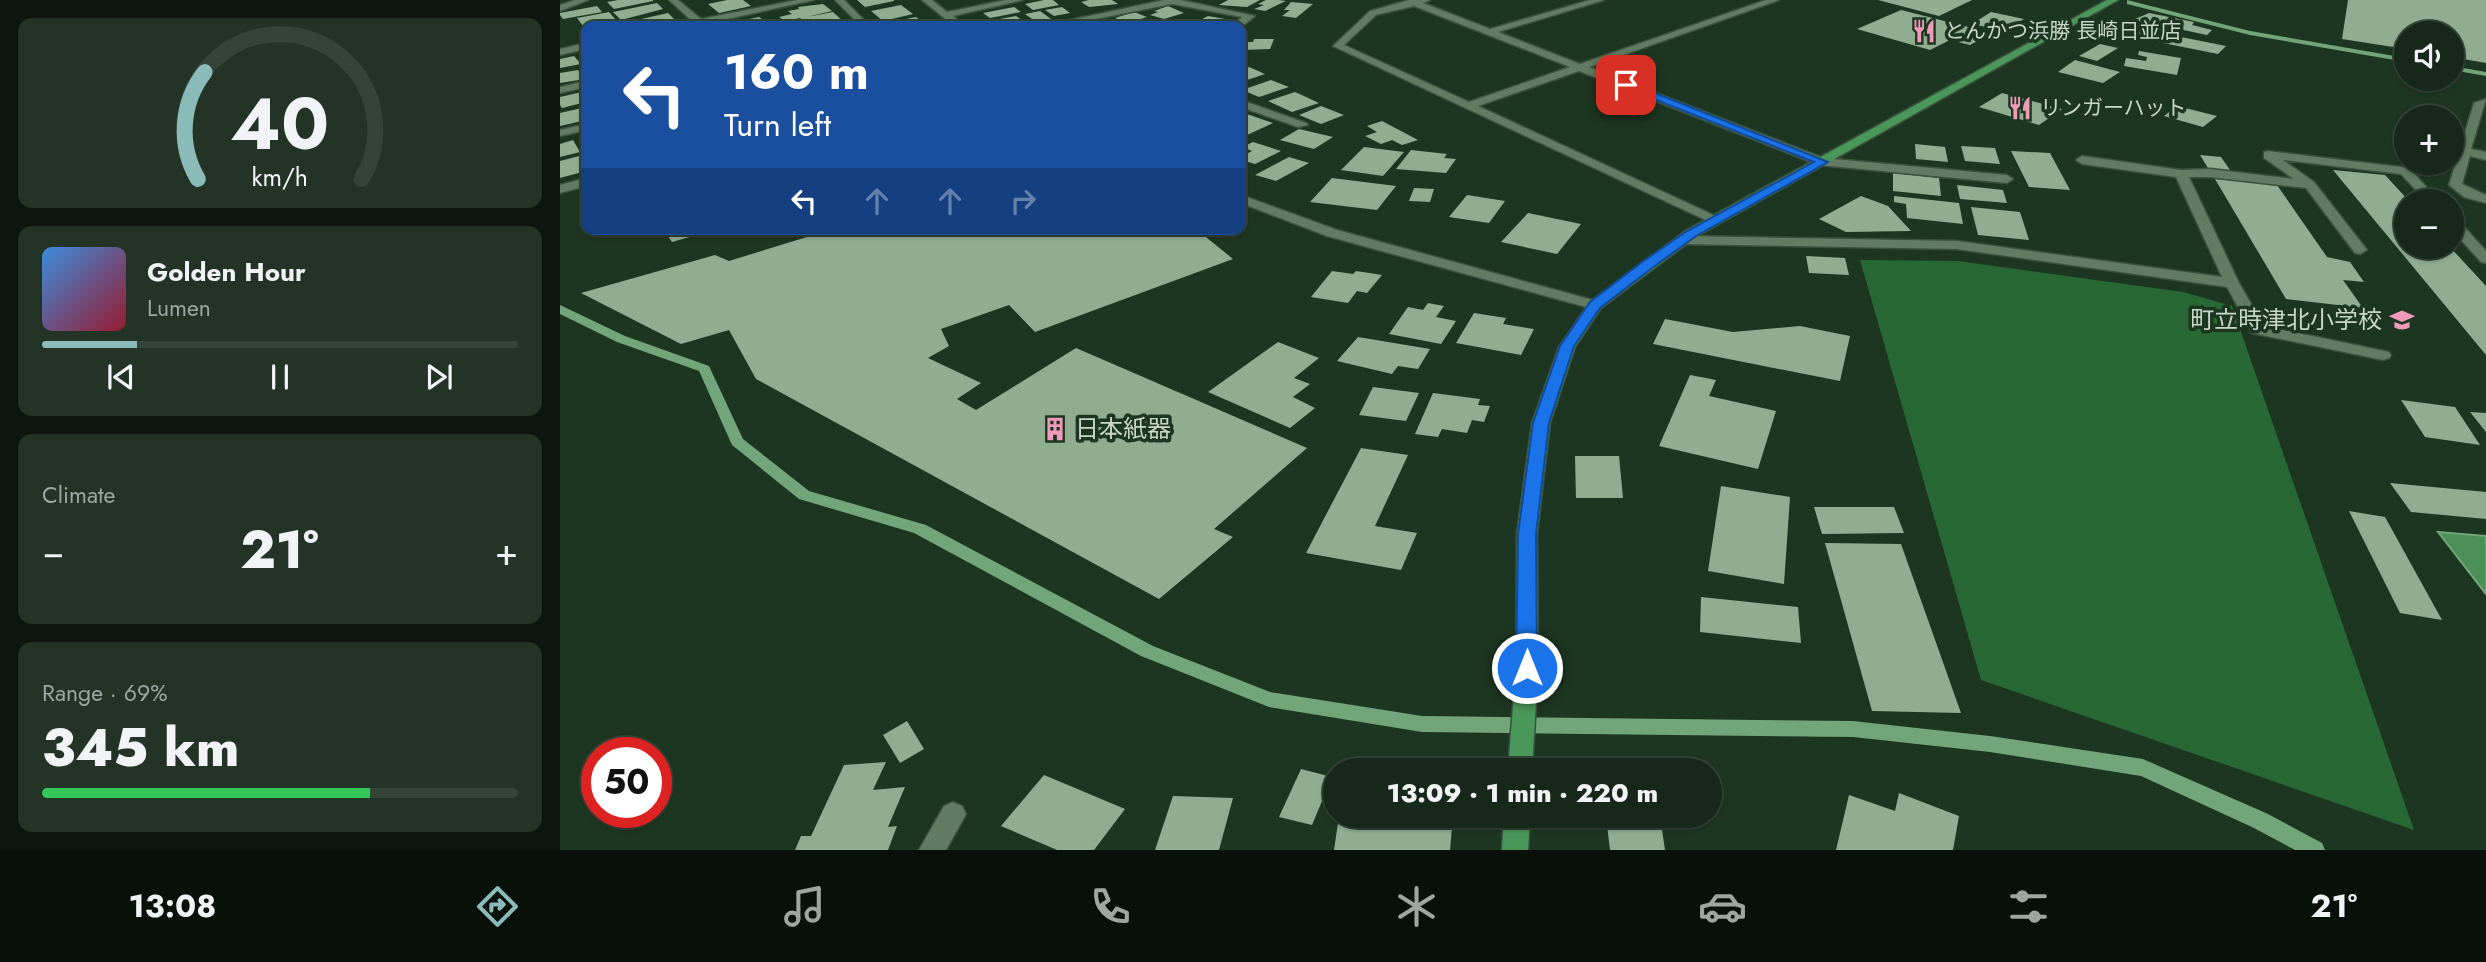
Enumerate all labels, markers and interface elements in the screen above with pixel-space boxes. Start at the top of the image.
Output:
place label: とんかつ浜勝 長崎日並店 [1944,16,2181,46]
restaurant icon: とんかつ浜勝 長崎日並店 [1910,17,1938,45]
map controls [2394,21,2464,259]
button: sound [2394,21,2464,91]
text: 160 m [724,37,869,107]
icon: left [609,49,700,140]
pin [1596,55,1656,115]
icon: arrive [1607,66,1645,104]
text: 40 [230,71,330,176]
place label: リンガーハット [2040,93,2187,123]
restaurant icon: リンガーハット [2006,94,2034,122]
text: Turn left [724,102,831,148]
button: + [2394,105,2464,175]
text: km/h [252,159,308,195]
icon: left [785,182,823,220]
icon: ahead [858,182,896,220]
icon: ahead [931,182,969,220]
icon: right [1004,182,1042,220]
button: − [2394,189,2464,259]
text: Golden Hour [147,253,306,291]
text: Lumen [147,291,211,325]
place label: 町立時津北小学校 [2190,302,2382,337]
school or university icon: 町立時津北小学校 [2388,306,2416,334]
icon: previous [102,358,140,396]
icon: pause [261,358,299,396]
icon: next [420,358,458,396]
place label: 日本紙器 [1075,411,1171,446]
building icon: 日本紙器 [1041,415,1069,443]
text: Climate [42,478,115,512]
text: 21° [240,512,319,588]
text: − [42,524,64,579]
text: + [495,524,518,579]
position arrow [1490,631,1564,705]
text: Range · 69% [42,676,167,710]
text: 345 km [42,710,239,786]
speed limit sign: 50 [581,737,672,828]
text: 13:09 · 1 min · 220 m [1387,774,1658,812]
icon: directions [473,882,522,931]
icon: music [780,882,829,931]
icon: phone [1086,882,1135,931]
icon: climate [1392,882,1441,931]
icon: car [1698,882,1747,931]
icon: filters [2004,882,2053,931]
text: 13:08 [129,883,216,929]
text: 21° [2311,883,2357,929]

